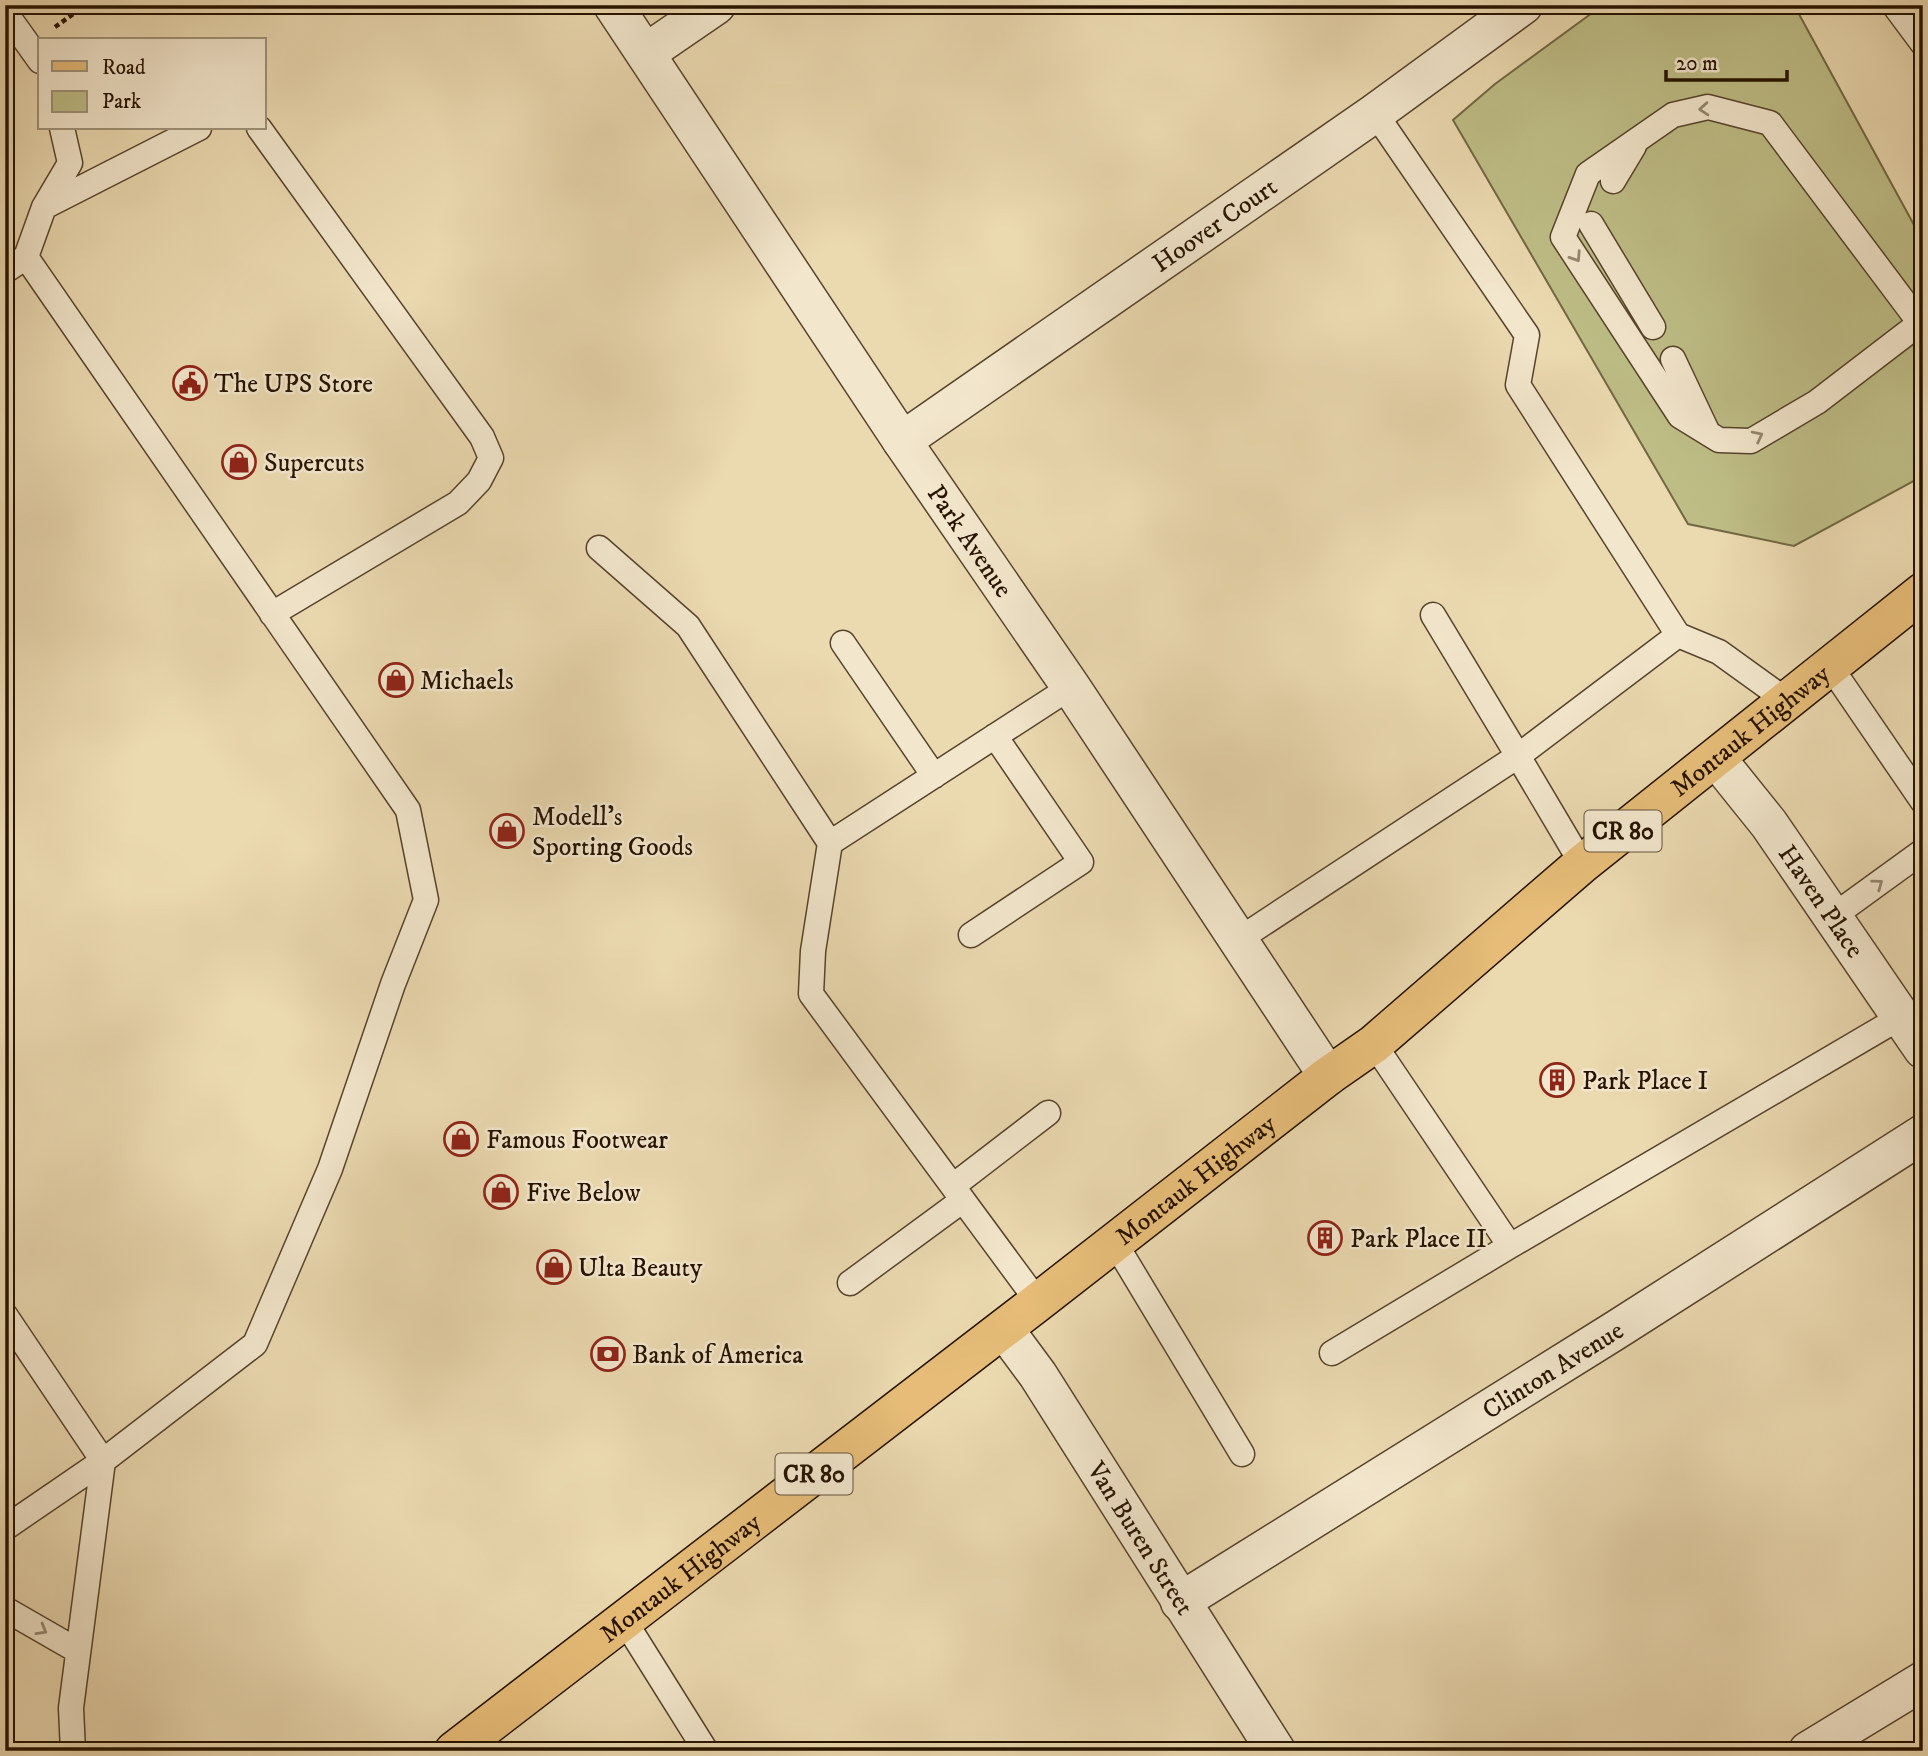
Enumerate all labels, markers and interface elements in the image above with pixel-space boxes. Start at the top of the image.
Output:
legend [38,38,266,130]
scale bar [1666,38,1786,82]
text: 20 m [1676,51,1718,77]
text: Road [102,55,146,81]
text: Park [102,89,142,115]
one-way arrow [1698,102,1709,117]
street label: Hoover Court [1146,171,1284,280]
one-way arrow [1567,249,1580,262]
public building icon: The UPS Store [171,364,209,402]
place label: The UPS Store [214,368,373,401]
one-way arrow [1751,430,1764,444]
shop icon: Supercuts [220,443,258,481]
place label: Supercuts [264,447,364,480]
street label: Park Avenue [919,479,1019,604]
street label: Montauk Highway [1664,657,1837,805]
shop icon: Michaels [377,661,415,699]
place label: Michaels [420,665,514,698]
place label: Modell's Sporting Goods [532,801,693,864]
road number: CR 80 [1584,810,1662,852]
shop icon: Modell's Sporting Goods [488,812,526,850]
street label: Haven Place [1770,839,1871,965]
one-way arrow [1870,880,1882,892]
building icon: Park Place I [1538,1061,1576,1099]
place label: Park Place I [1582,1065,1708,1098]
street label: Montauk Highway [1109,1107,1284,1253]
shop icon: Famous Footwear [442,1120,480,1158]
place label: Famous Footwear [486,1124,668,1157]
shop icon: Five Below [482,1173,520,1211]
place label: Five Below [526,1177,641,1210]
building icon: Park Place II [1306,1219,1344,1257]
place label: Park Place II [1350,1223,1487,1256]
shop icon: Ulta Beauty [535,1248,573,1286]
place label: Ulta Beauty [578,1252,703,1285]
street label: Clinton Avenue [1476,1314,1630,1427]
bank icon: Bank of America [589,1335,627,1373]
place label: Bank of America [632,1339,803,1372]
road number: CR 80 [776,1454,852,1494]
street label: Van Buren Street [1079,1455,1201,1622]
street label: Montauk Highway [594,1506,769,1651]
one-way arrow [34,1622,47,1635]

